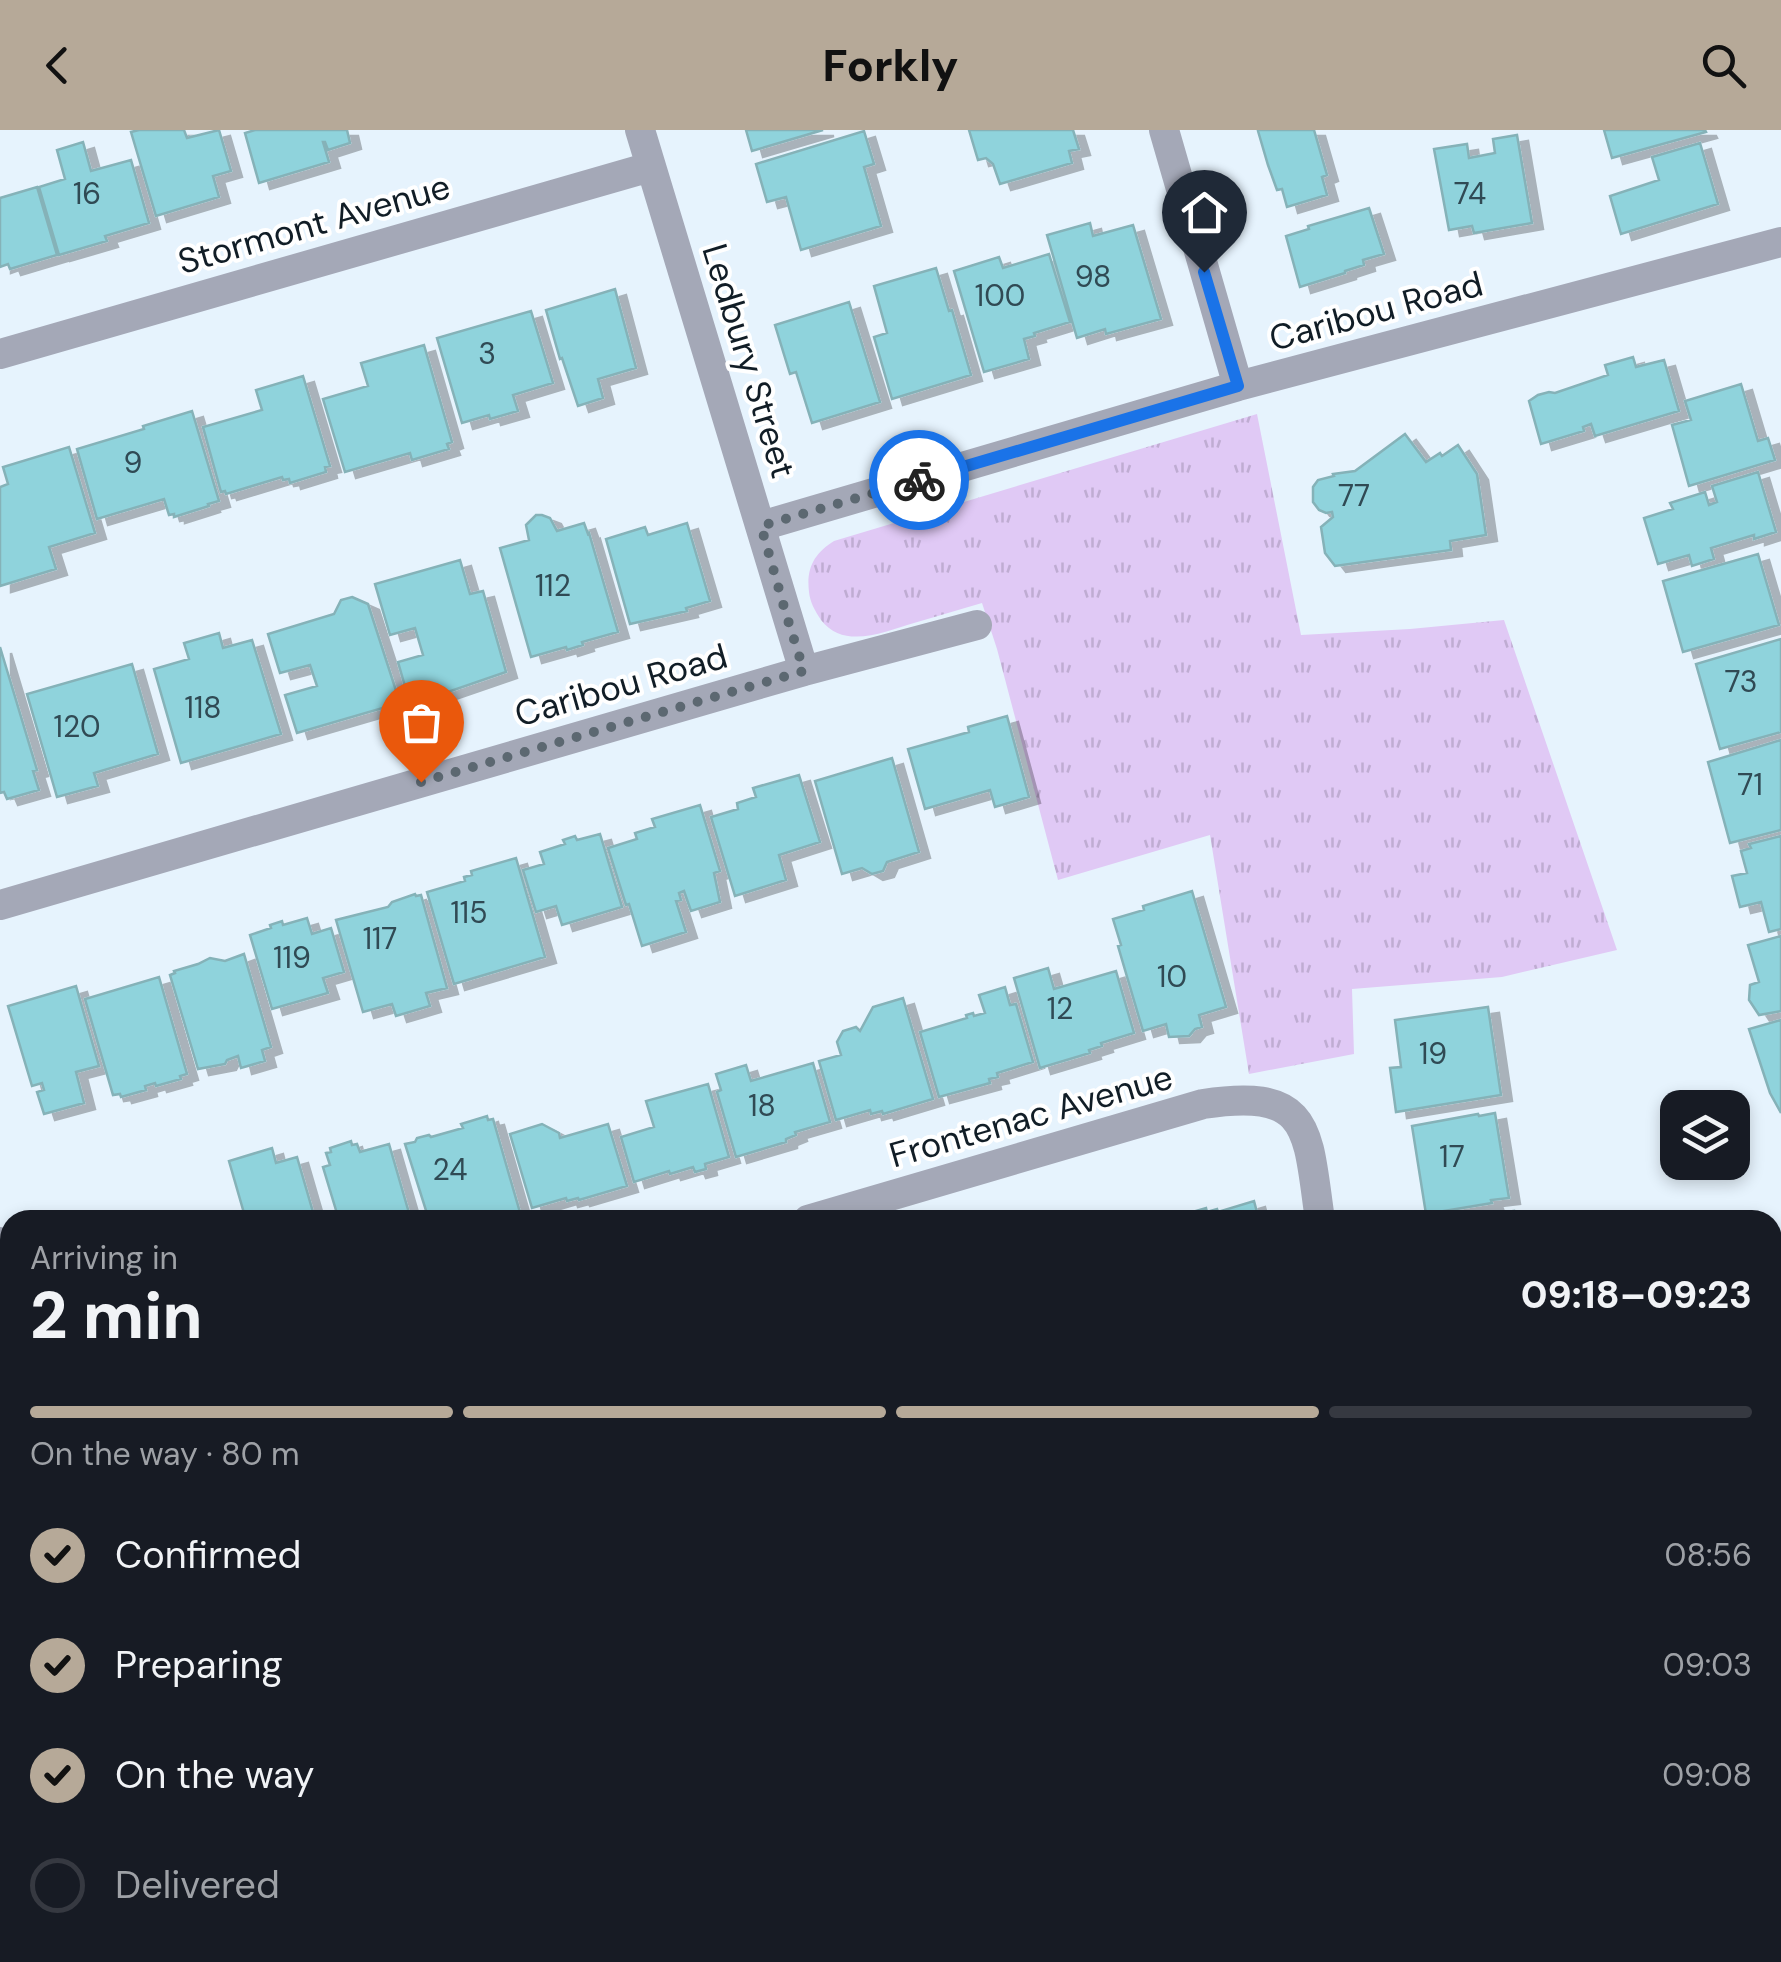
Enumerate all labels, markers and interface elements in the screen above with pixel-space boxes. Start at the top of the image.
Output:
text: Forkly [823,36,959,95]
icon: back [30,38,85,93]
icon: search [1696,38,1751,93]
street label: Stormont Avenue [172,163,456,285]
pin [1162,170,1247,273]
house number: 16 [73,174,101,213]
house number: 74 [1454,174,1486,213]
icon: home [1177,185,1232,240]
street label: Ledbury Street [692,238,806,484]
house number: 98 [1075,257,1111,296]
street label: Caribou Road [1264,260,1488,362]
house number: 100 [975,276,1025,315]
house number: 3 [478,334,496,373]
courier [869,430,969,530]
house number: 9 [124,443,142,482]
icon: bike [892,453,947,508]
house number: 77 [1338,476,1370,515]
house number: 112 [535,566,571,605]
street label: Caribou Road [509,633,733,737]
house number: 73 [1725,662,1757,701]
pin [379,680,464,783]
house number: 118 [185,688,221,727]
icon: bag [394,695,449,750]
house number: 120 [54,707,100,746]
house number: 71 [1737,765,1763,804]
house number: 115 [450,893,488,932]
house number: 117 [363,919,397,958]
house number: 119 [273,938,311,977]
house number: 10 [1157,957,1187,996]
house number: 12 [1047,989,1073,1028]
house number: 19 [1419,1034,1447,1073]
street label: Frontenac Avenue [884,1054,1178,1178]
house number: 18 [748,1086,776,1125]
map controls [1660,1090,1750,1180]
button: layers [1660,1090,1750,1180]
house number: 17 [1439,1137,1465,1176]
house number: 24 [433,1150,467,1189]
text: Arriving in [30,1237,178,1279]
text: 09:18–09:23 [1521,1270,1752,1320]
text: 2 min [30,1274,203,1358]
text: On the way · 80 m [30,1433,300,1475]
icon: check [30,1528,85,1583]
text: Confirmed [115,1530,301,1580]
text: 08:56 [1665,1534,1752,1576]
icon: check [30,1638,85,1693]
text: Preparing [115,1640,283,1690]
text: 09:03 [1663,1644,1752,1686]
icon: check [30,1748,85,1803]
text: On the way [115,1750,314,1800]
text: 09:08 [1662,1754,1752,1796]
text: Delivered [115,1860,280,1910]

